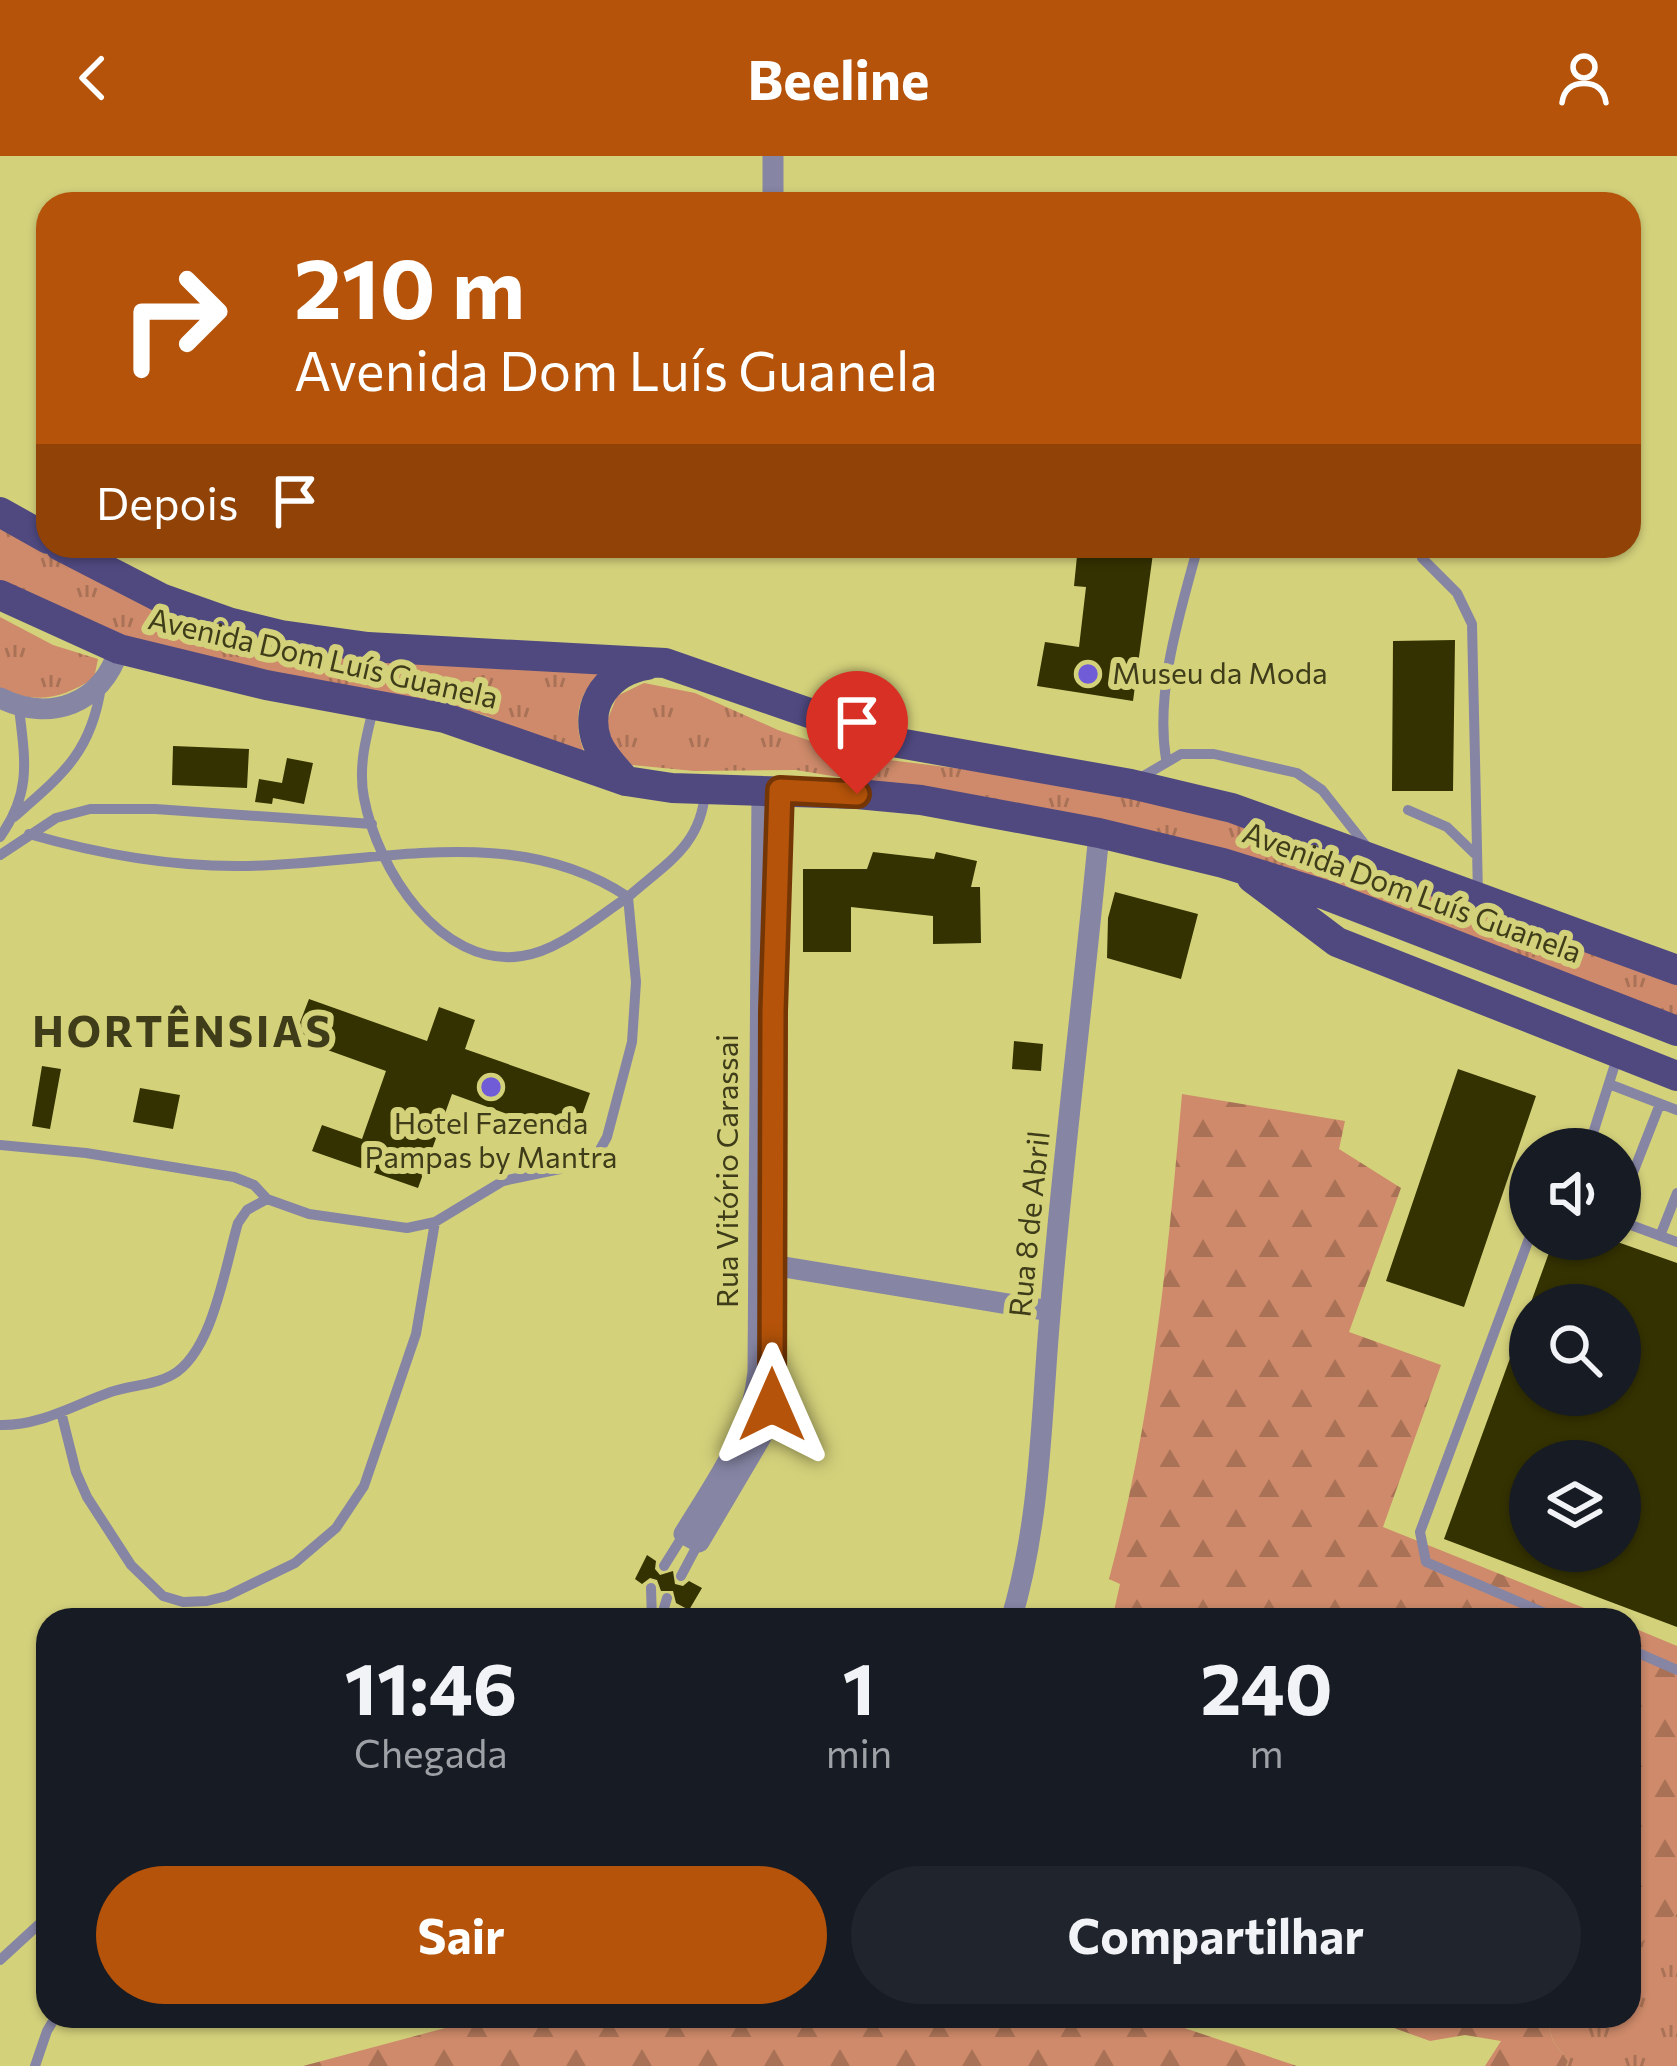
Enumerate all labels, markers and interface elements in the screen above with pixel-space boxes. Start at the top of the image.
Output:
icon: back [60,45,126,111]
text: Beeline [747,45,930,111]
icon: person [1551,45,1617,111]
text: 210 m [294,234,525,336]
icon: right [96,240,252,396]
text: Avenida Dom Luís Guanela [294,336,938,402]
icon: arrive [262,468,328,534]
text: Depois [96,474,238,529]
street label: Avenida Dom Luís Guanela [145,598,502,715]
place label: Museu da Moda [1112,653,1328,690]
marker: Museu da Moda [1075,661,1101,687]
pin [806,671,908,794]
icon: arrive [824,689,890,755]
street label: Avenida Dom Luís Guanela [1238,812,1587,969]
district label: HORTÊNSIAS [32,1004,334,1056]
street label: Rua Vitório Carassai [707,1034,744,1308]
marker: Hotel Fazenda Pampas by Mantra [478,1074,504,1100]
place label: Hotel Fazenda Pampas by Mantra [364,1103,618,1174]
map controls [1509,1128,1641,1572]
button: sound [1509,1128,1641,1260]
street label: Rua 8 de Abril [999,1129,1056,1319]
button: search [1509,1284,1641,1416]
position arrow [709,1342,835,1468]
button: layers [1509,1440,1641,1572]
text: 11:46 [344,1642,517,1730]
text: 1 [843,1642,875,1730]
text: 240 [1201,1642,1333,1730]
text: Chegada [354,1728,508,1776]
text: min [826,1728,892,1776]
text: m [1250,1728,1284,1776]
button: Sair [96,1866,827,2004]
button: Compartilhar [851,1866,1581,2004]

